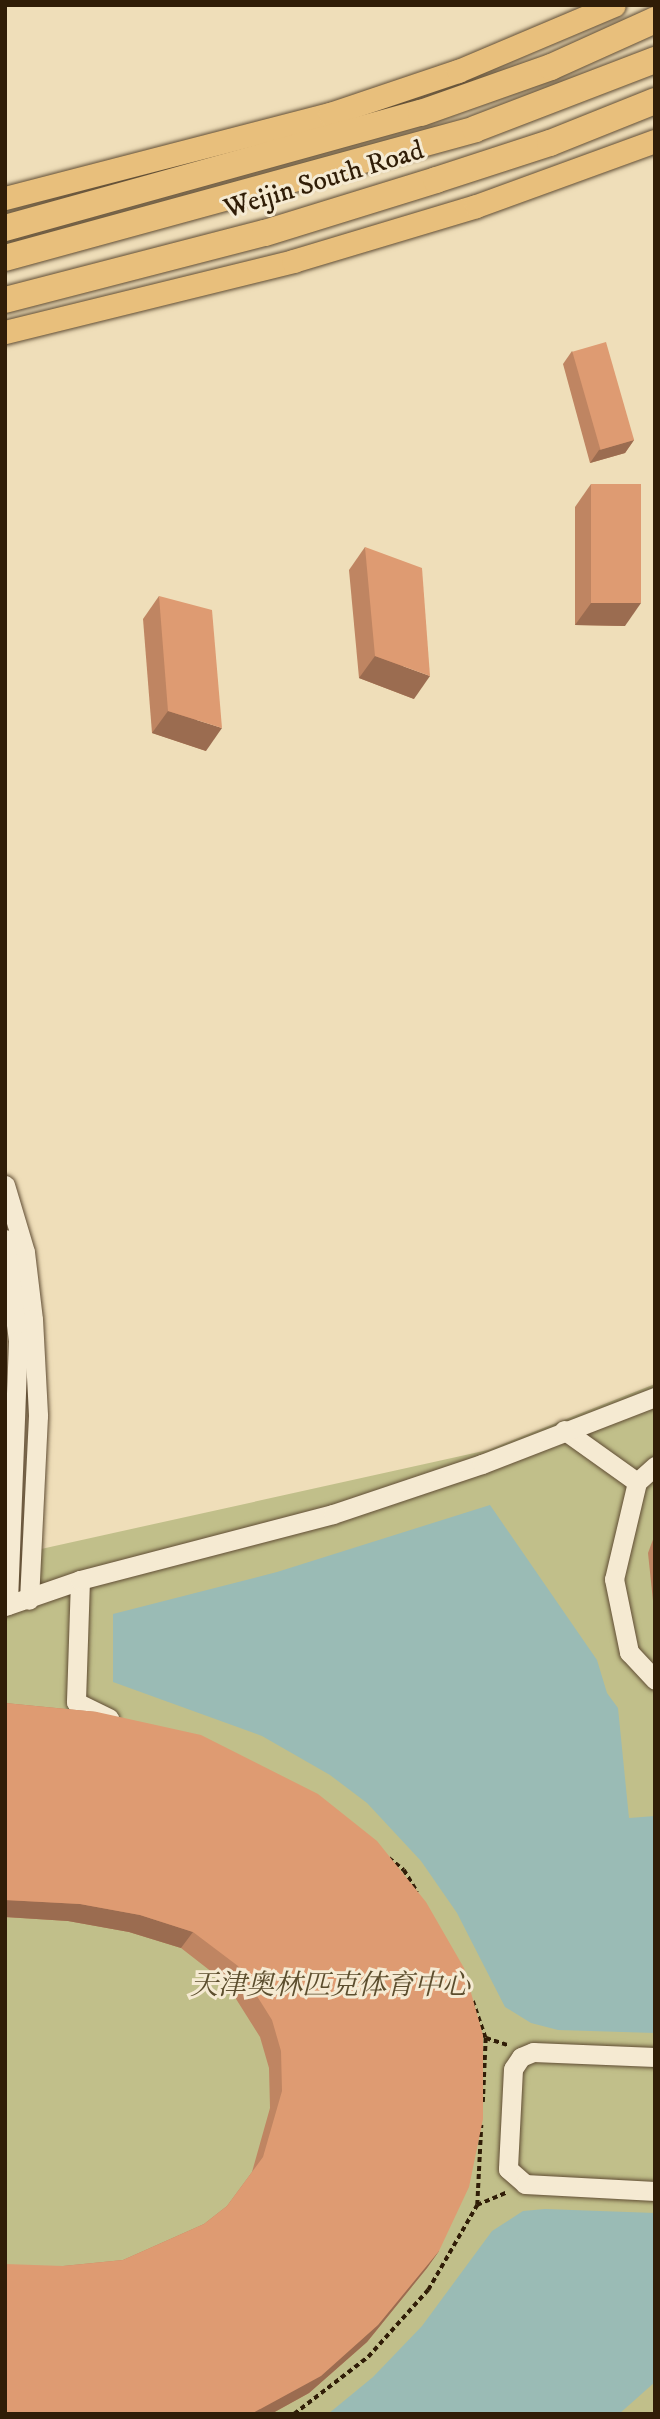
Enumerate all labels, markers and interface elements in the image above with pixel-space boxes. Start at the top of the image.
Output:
street label: Weijin South Road [220,134,428,226]
park label: 天津奥林匹克体育中心 [190,1969,470,2003]

